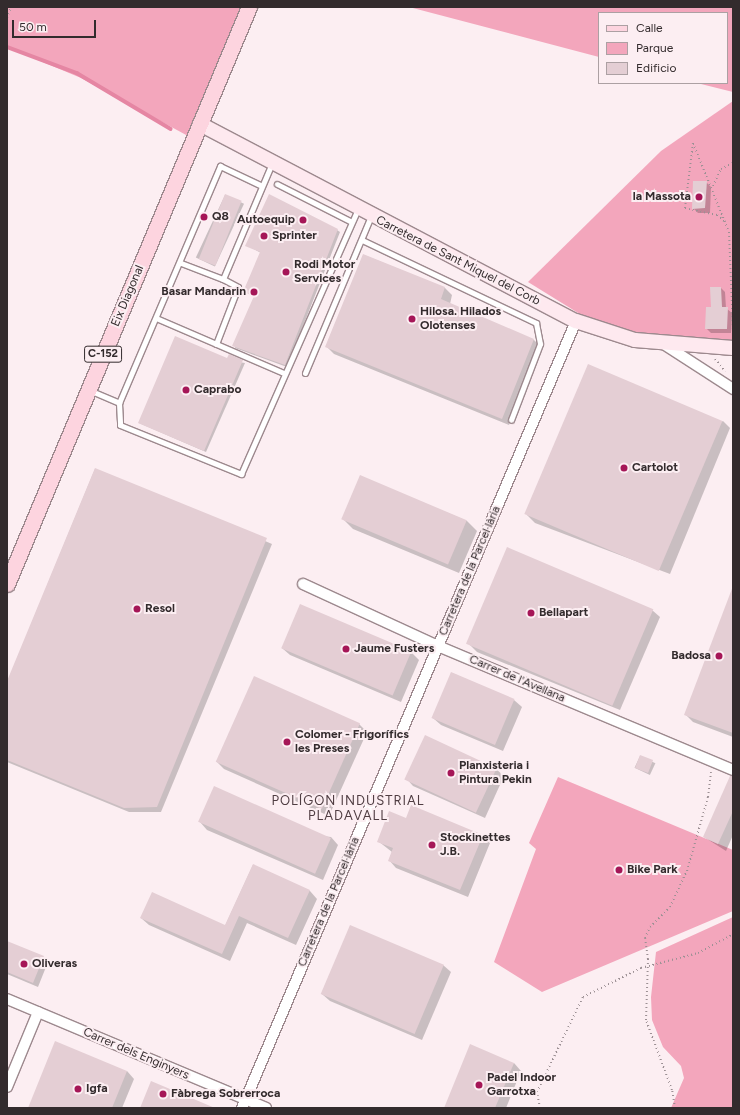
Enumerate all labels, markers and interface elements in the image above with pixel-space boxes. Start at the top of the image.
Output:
scale bar [14,12,98,38]
legend [598,12,728,84]
text: 50 m [19,20,47,34]
text: Calle [636,21,663,35]
text: Parque [636,41,673,55]
text: Edificio [636,61,676,75]
place label: la Massota [633,190,691,204]
marker: la Massota [694,192,704,202]
place label: Q8 [212,210,229,224]
marker: Q8 [199,212,209,222]
place label: Autoequip [237,213,295,227]
street label: Carretera de Sant Miquel del Corb [373,213,543,309]
marker: Autoequip [298,215,308,225]
place label: Sprinter [272,229,317,243]
marker: Sprinter [259,231,269,241]
place label: Rodi Motor Services [294,258,355,286]
street label: Eix Diagonal [109,263,147,329]
marker: Rodi Motor Services [281,267,291,277]
place label: Basar Mandarin [161,285,246,299]
marker: Basar Mandarin [249,287,259,297]
place label: Hilosa. Hilados Olotenses [420,305,501,333]
marker: Hilosa. Hilados Olotenses [407,314,417,324]
road number: C-152 [84,345,122,363]
place label: Caprabo [194,383,241,397]
marker: Caprabo [181,385,191,395]
place label: Cartolot [632,461,678,475]
marker: Cartolot [619,463,629,473]
street label: Carretera de la Parcel·lària [436,504,504,638]
place label: Resol [145,602,175,616]
marker: Resol [132,604,142,614]
place label: Bellapart [539,606,588,620]
marker: Bellapart [526,608,536,618]
place label: Jaume Fusters [354,642,434,656]
marker: Jaume Fusters [341,644,351,654]
place label: Badosa [671,649,711,663]
marker: Badosa [714,651,724,661]
street label: Carrer de l'Avellana [467,652,567,706]
place label: Colomer - Frigorífics les Preses [295,728,409,756]
marker: Colomer - Frigorífics les Preses [282,737,292,747]
place label: Planxisteria i Pintura Pekin [459,759,532,787]
marker: Planxisteria i Pintura Pekin [446,768,456,778]
district label: POLÍGON INDUSTRIAL PLADAVALL [271,794,425,825]
place label: Stockinettes J.B. [440,831,510,859]
street label: Carretera de la Parcel·lària [295,835,363,969]
marker: Stockinettes J.B. [427,840,437,850]
place label: Bike Park [627,863,678,877]
marker: Bike Park [614,865,624,875]
place label: Oliveras [32,957,77,971]
marker: Oliveras [19,959,29,969]
street label: Carrer dels Enginyers [81,1025,191,1083]
place label: Padel Indoor Garrotxa [487,1071,556,1099]
marker: Padel Indoor Garrotxa [474,1080,484,1090]
place label: Igfa [86,1082,108,1096]
marker: Igfa [73,1084,83,1094]
place label: Fàbrega Sobrerroca [171,1087,280,1101]
marker: Fàbrega Sobrerroca [158,1089,168,1099]

